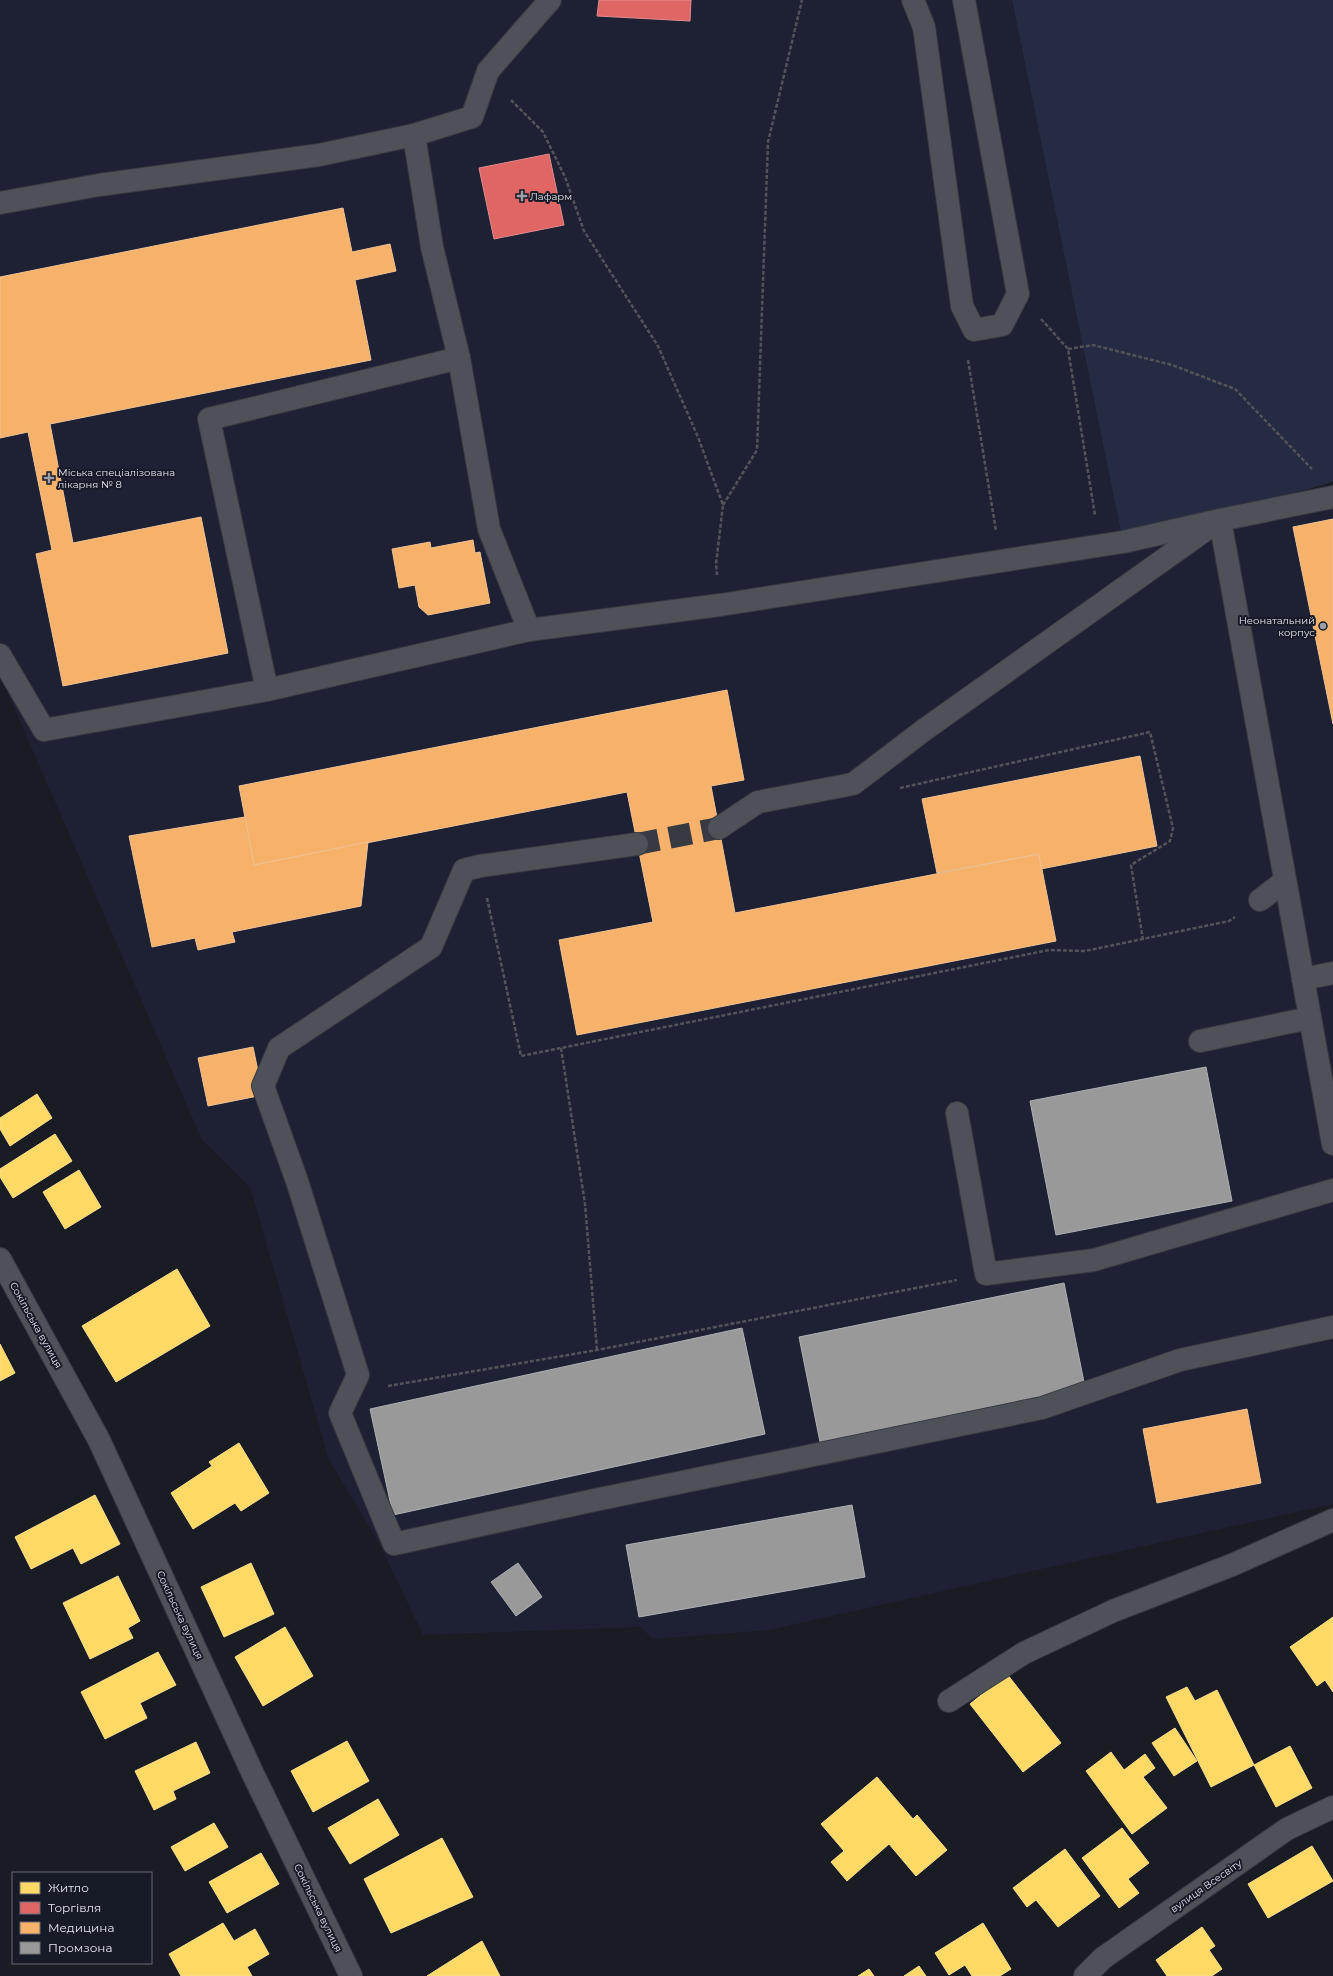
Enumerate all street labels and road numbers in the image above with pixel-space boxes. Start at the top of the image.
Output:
street label: Сокільська вулиця [7,1280,65,1370]
street label: Сокільська вулиця [154,1568,206,1662]
street label: вулиця Всесвіту [1168,1856,1245,1915]
street label: Сокільська вулиця [291,1862,345,1954]

